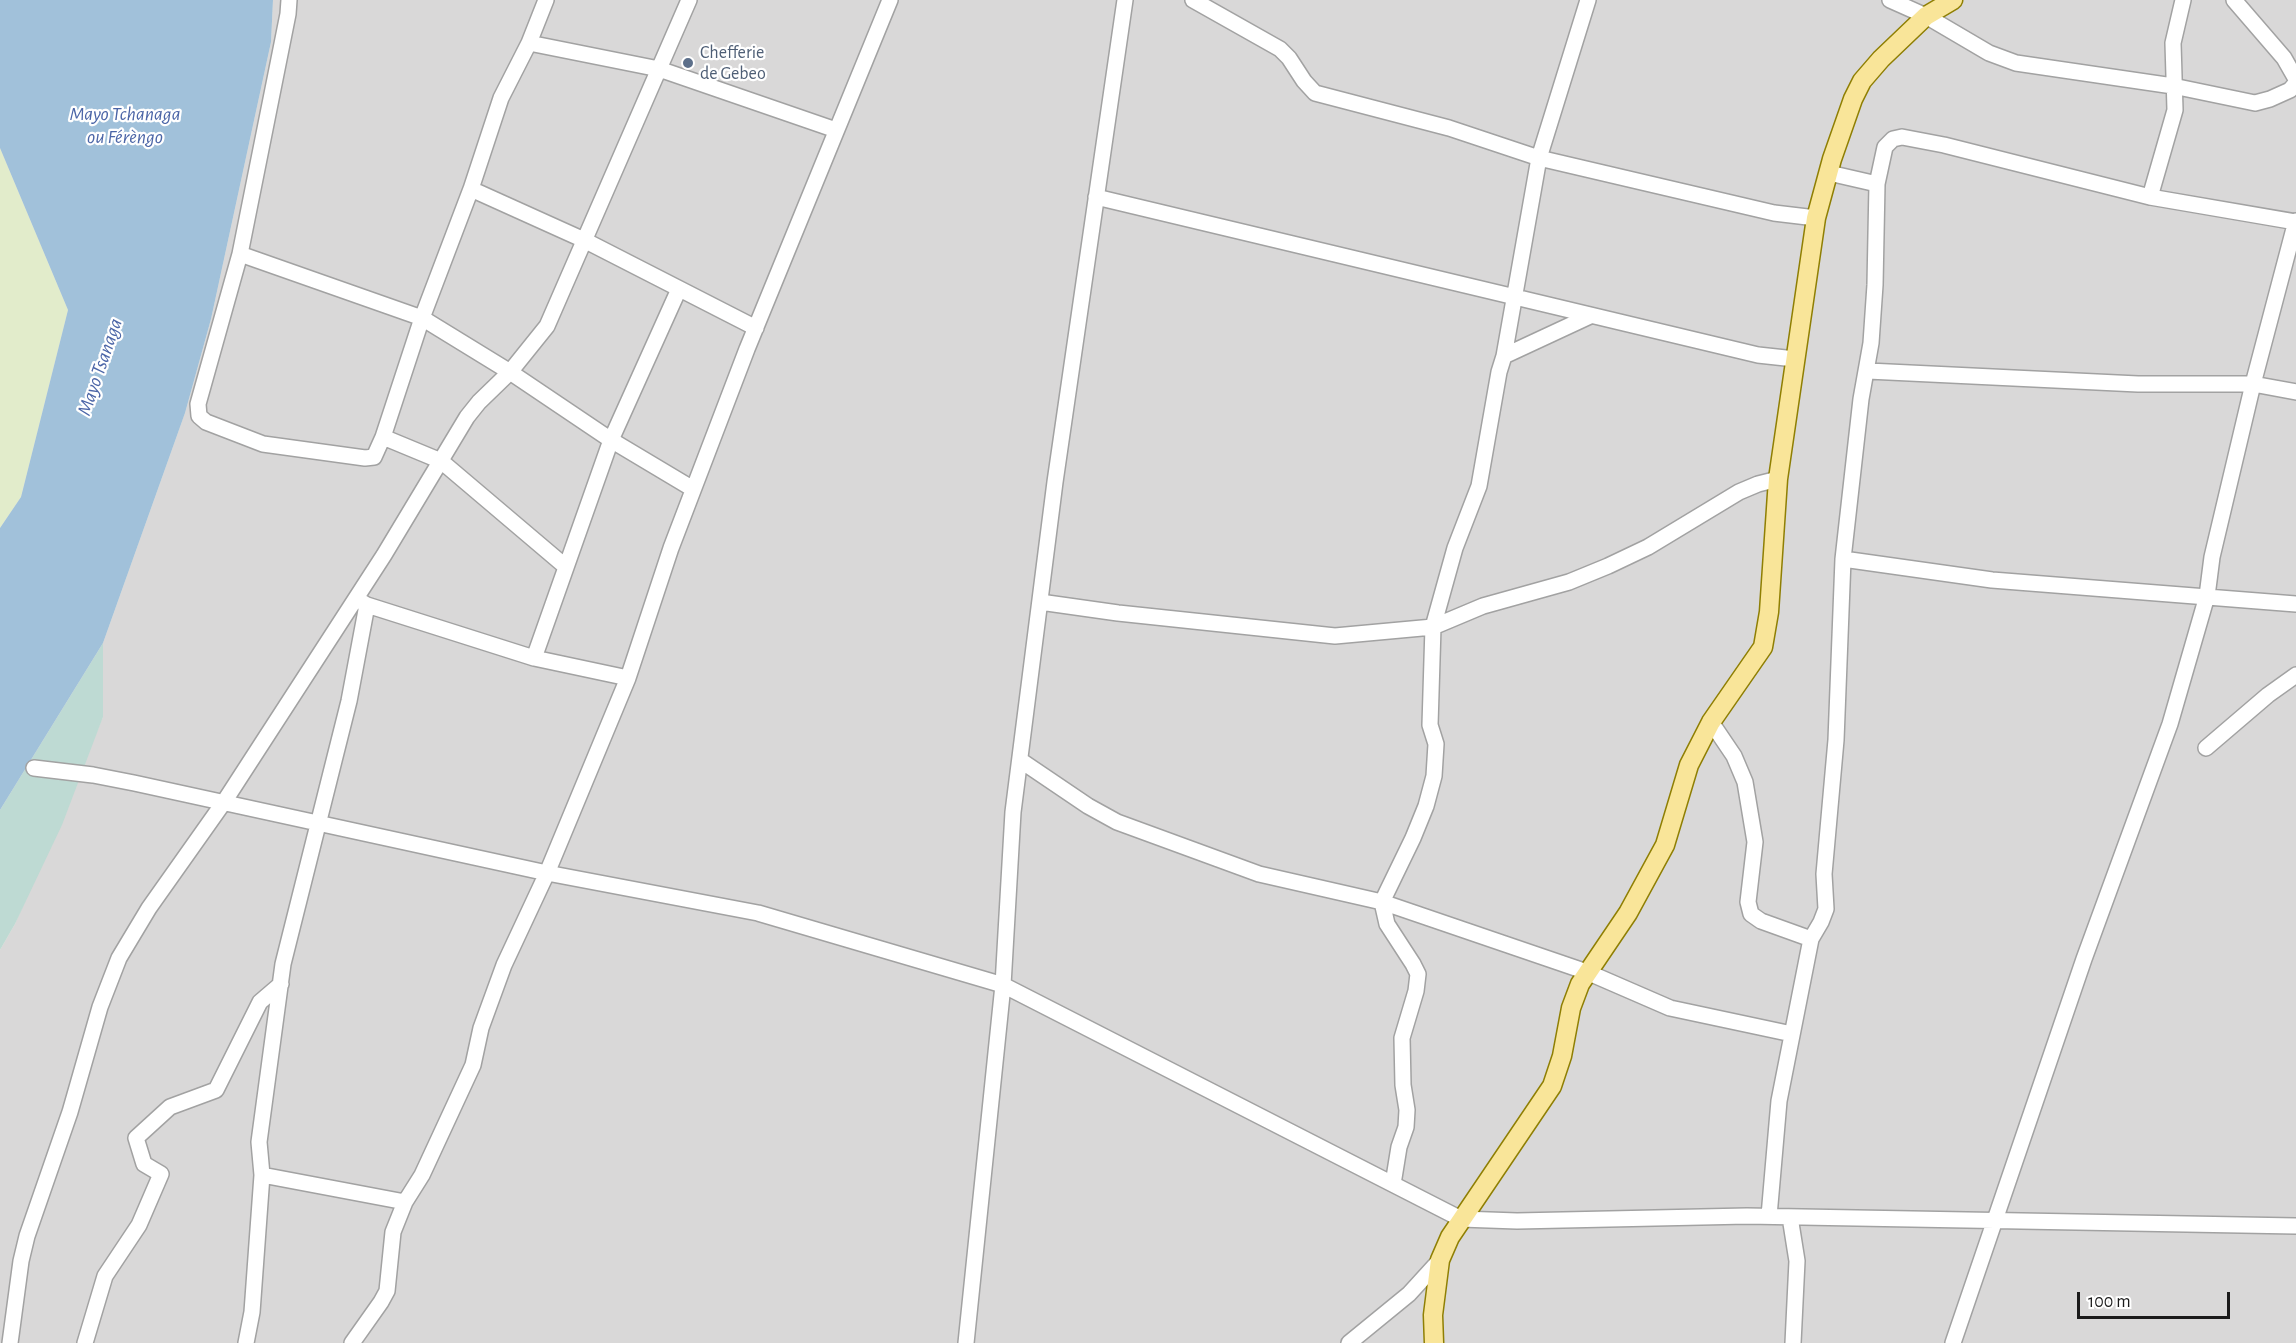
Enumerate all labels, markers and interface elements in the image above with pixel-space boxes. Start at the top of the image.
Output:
place label: Chefferie de Gebeo [700,42,766,84]
marker: Chefferie de Gebeo [681,56,695,70]
water label: Mayo Tchanaga ou Férèngo [70,102,180,149]
water label: Mayo Tsanaga [72,315,128,419]
scale bar [2080,1280,2233,1318]
text: 100 m [2088,1293,2131,1311]

